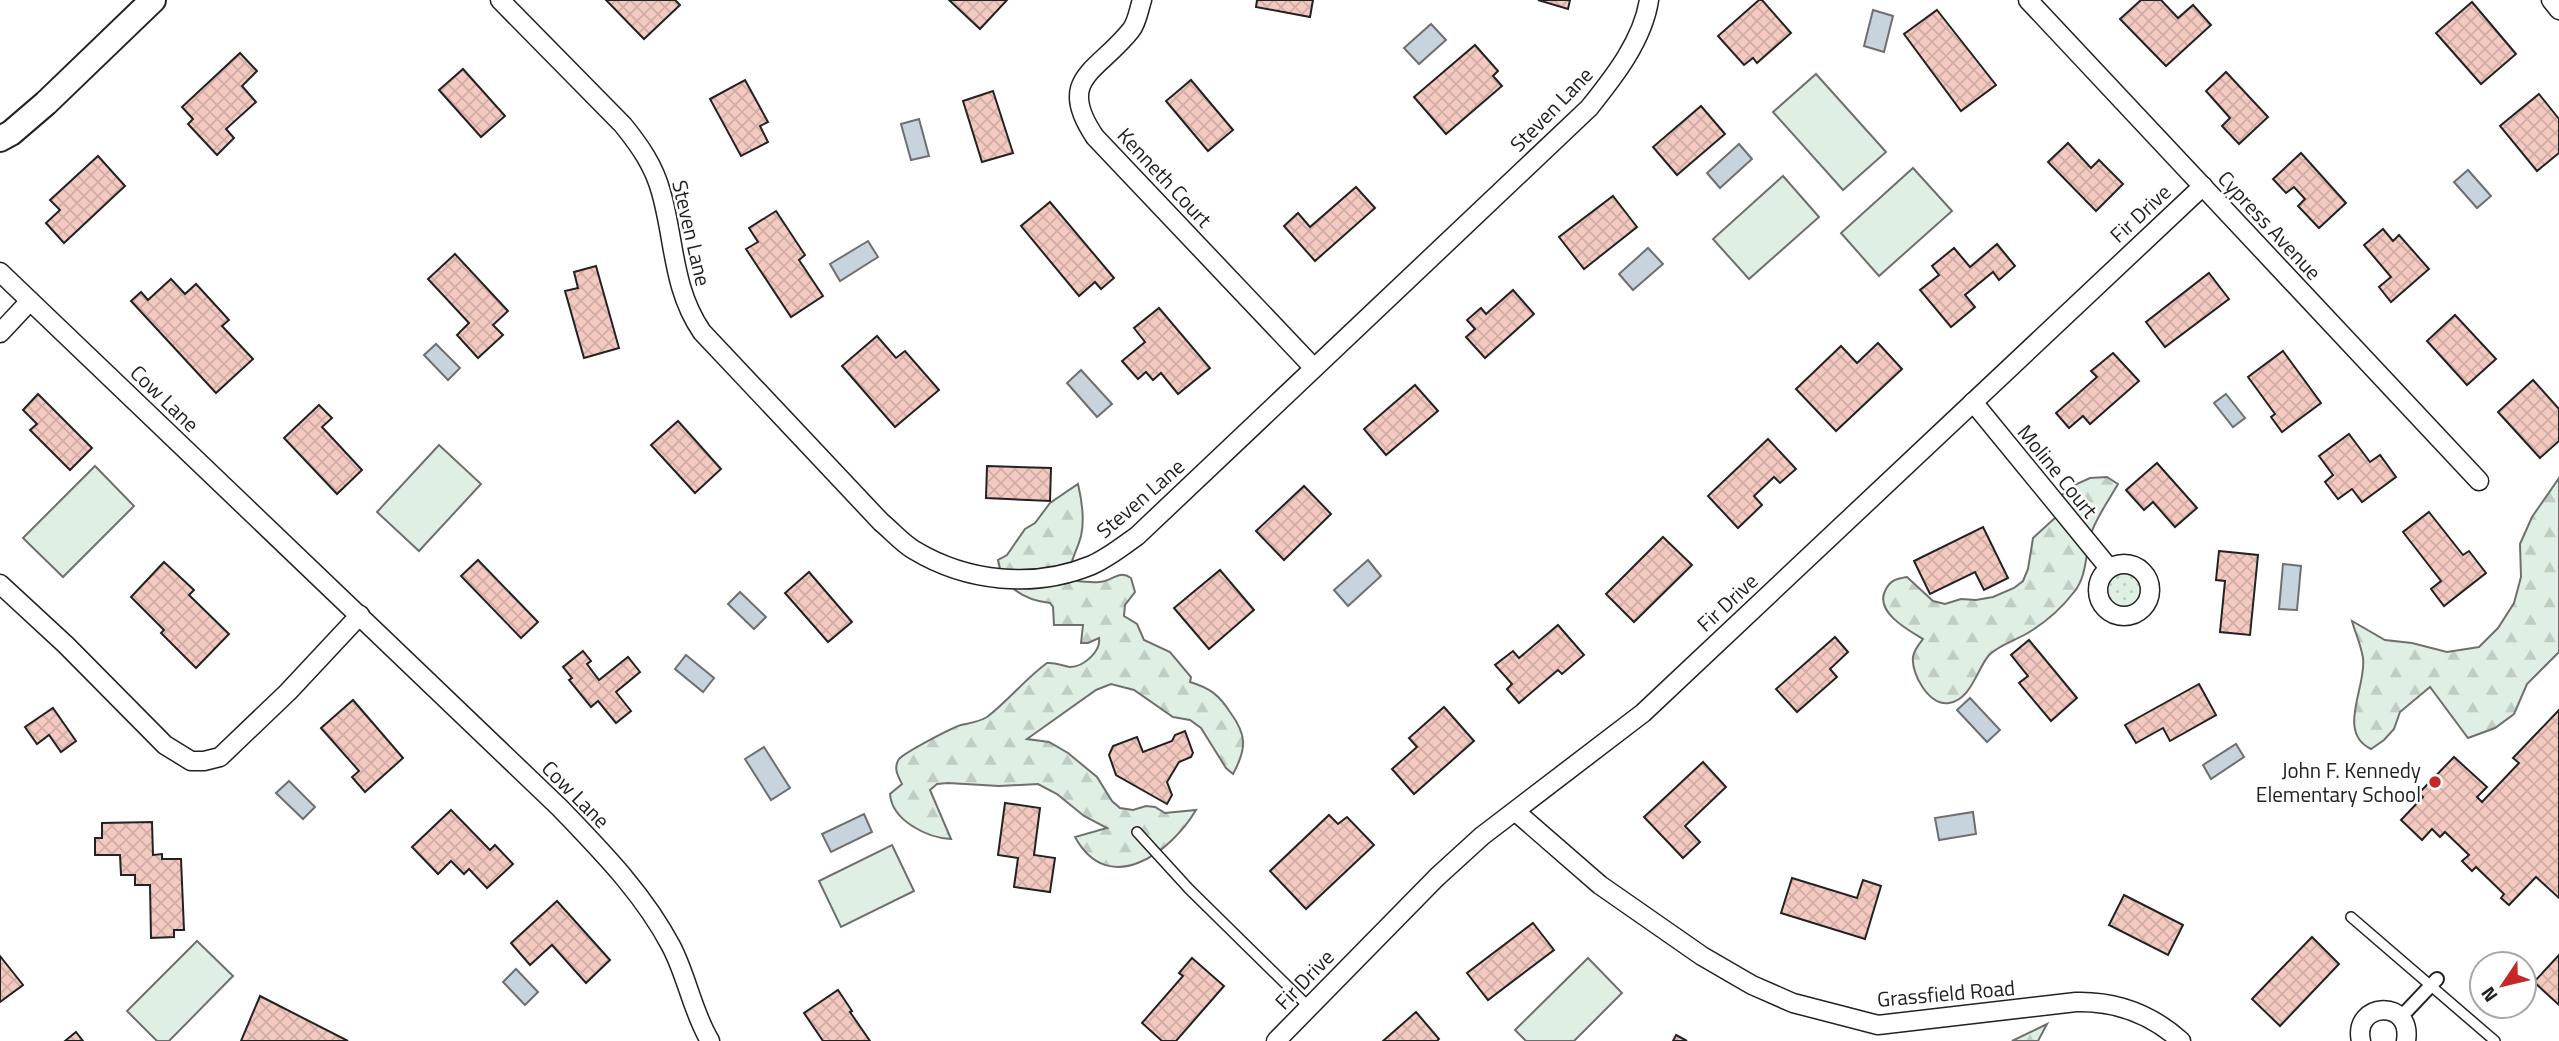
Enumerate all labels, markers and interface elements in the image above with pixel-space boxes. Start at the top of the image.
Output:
street label: Steven Lane [1502,59,1600,159]
street label: Kenneth Court [1110,120,1220,235]
street label: Cypress Avenue [2211,163,2329,287]
street label: Fir Drive [2102,176,2178,250]
street label: Steven Lane [664,177,720,289]
street label: Cow Lane [123,357,207,439]
street label: Moline Court [2010,417,2106,525]
street label: Steven Lane [1089,451,1191,545]
street label: Fir Drive [1689,565,1765,639]
street label: Cow Lane [535,753,617,835]
place label: John F. Kennedy Elementary School [2256,754,2421,810]
marker: John F. Kennedy Elementary School [2427,774,2443,790]
street label: Fir Drive [1267,941,1341,1017]
north arrow [2468,950,2538,1020]
street label: Grassfield Road [1876,971,2016,1015]
text: N [2473,981,2504,1009]

